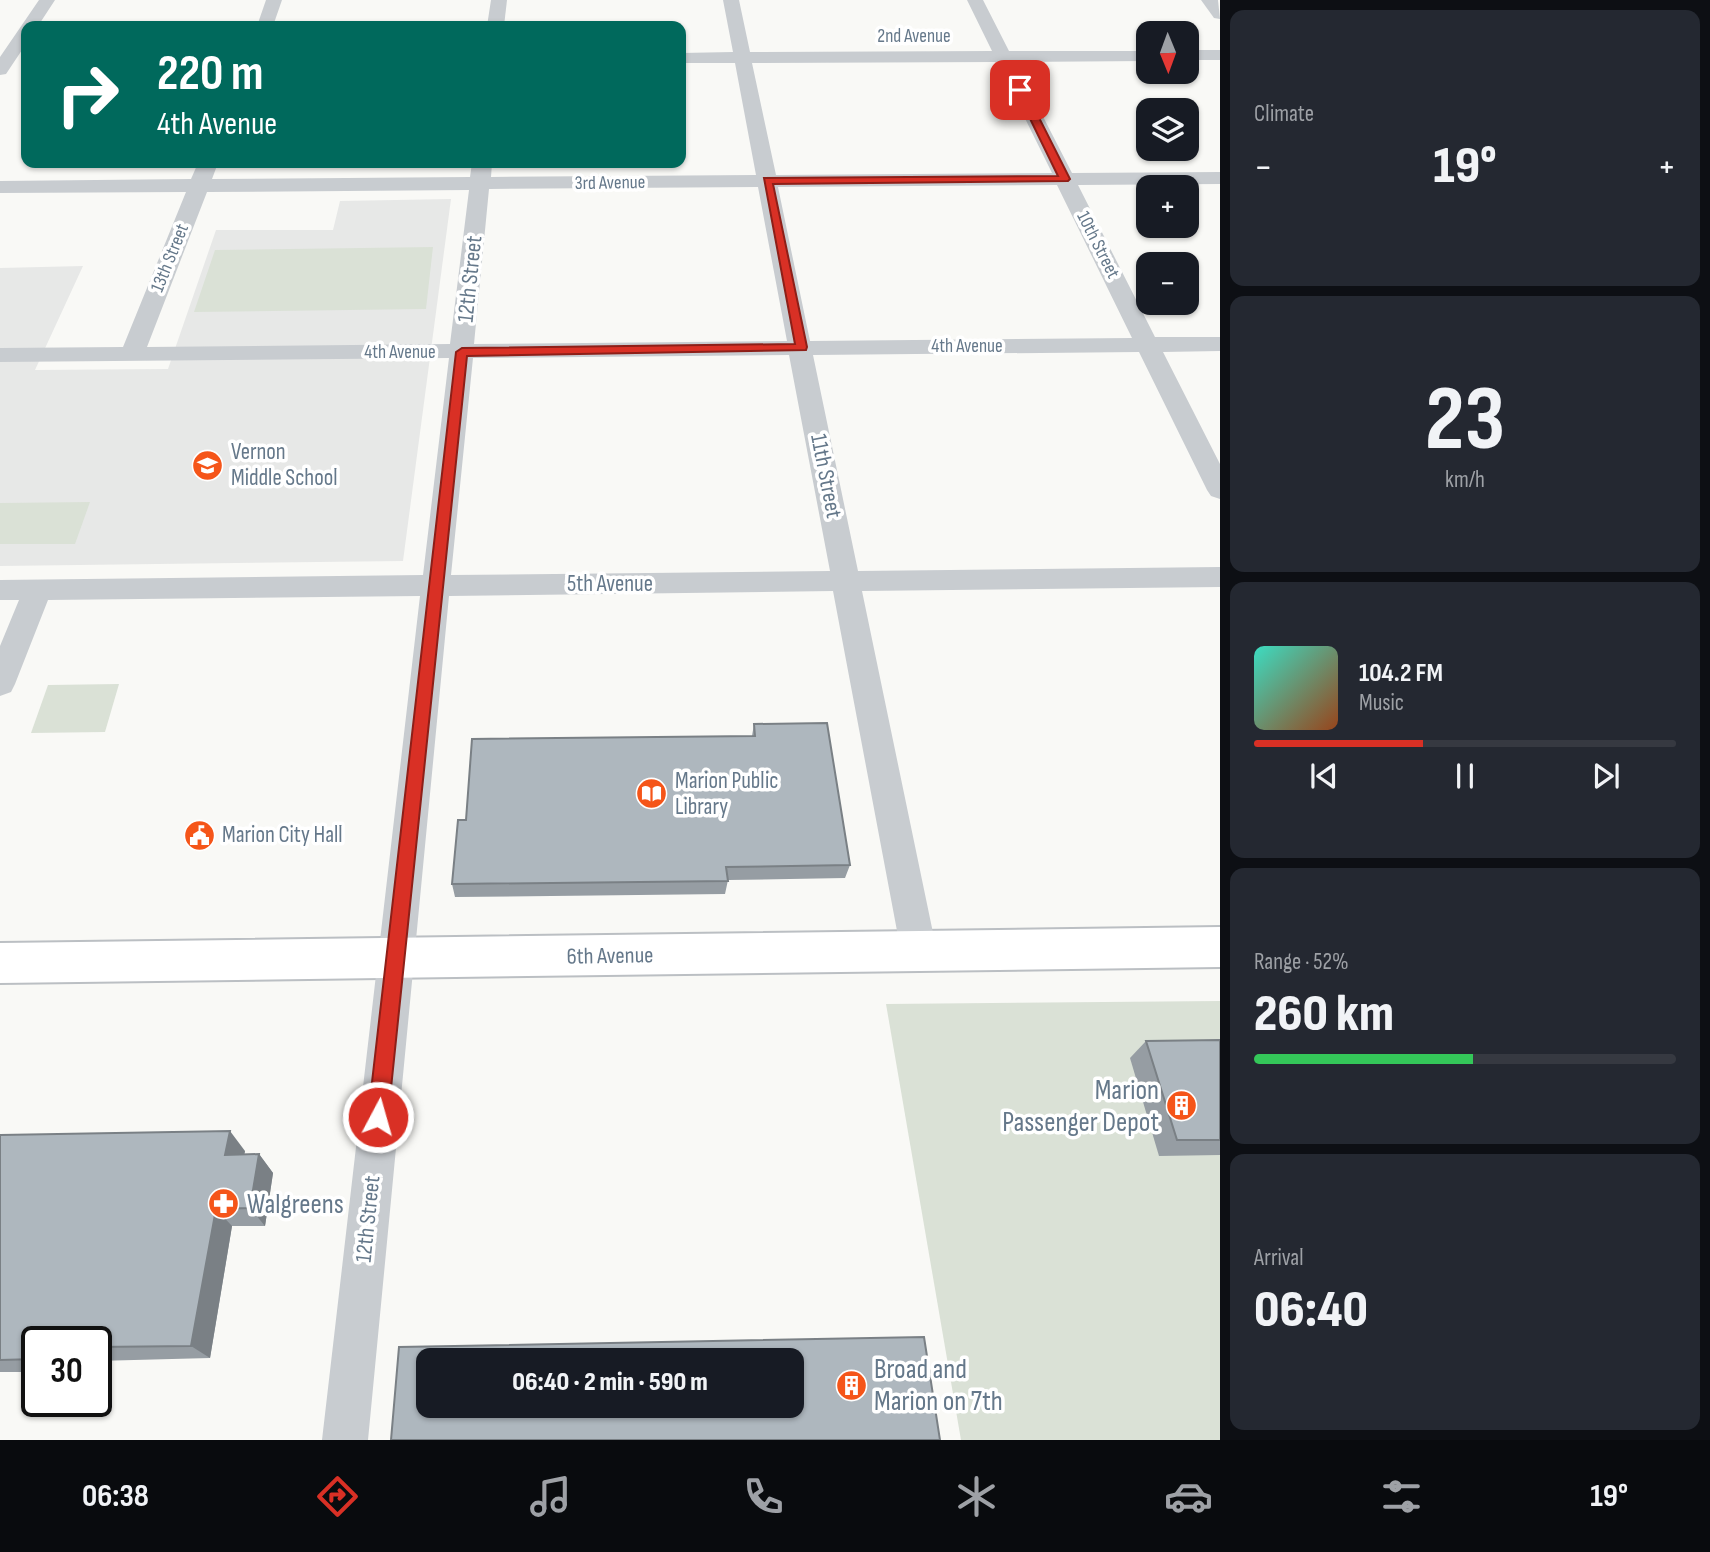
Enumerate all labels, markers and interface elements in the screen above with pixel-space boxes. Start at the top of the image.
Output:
north arrow [1136,21,1199,84]
map controls [1136,21,1199,315]
street label: 2nd Avenue [877,25,951,48]
text: 220 m [157,45,263,104]
icon: right [42,49,133,140]
pin [990,60,1050,120]
icon: arrive [1001,71,1039,109]
button: layers [1136,98,1199,161]
text: Climate [1254,100,1314,128]
text: 4th Avenue [157,105,277,144]
text: 19° [1433,135,1497,198]
text: − [1254,145,1273,190]
text: + [1657,145,1676,190]
street label: 3rd Avenue [575,171,645,195]
button: + [1136,175,1199,238]
street label: 10th Street [1071,208,1125,283]
street label: 13th Street [146,220,194,296]
street label: 12th Street [452,234,488,324]
button: − [1136,252,1199,315]
street label: 4th Avenue [931,335,1003,358]
street label: 4th Avenue [364,341,436,364]
text: 23 [1425,366,1505,475]
street label: 11th Street [804,432,848,520]
place label: Vernon Middle School [231,438,338,492]
school or university icon: Vernon Middle School [191,448,225,482]
text: km/h [1445,466,1485,494]
street label: 5th Avenue [567,570,653,598]
text: 104.2 FM [1359,658,1443,689]
text: Music [1359,689,1404,717]
icon: previous [1305,757,1343,795]
icon: pause [1446,757,1484,795]
icon: next [1587,757,1625,795]
place label: Marion Public Library [675,767,779,821]
library icon: Marion Public Library [635,777,669,811]
public building icon: Marion City Hall [182,818,216,852]
place label: Marion City Hall [222,821,343,849]
street label: 6th Avenue [566,941,654,971]
text: Range · 52% [1254,948,1349,976]
text: 260 km [1254,983,1394,1046]
place label: Marion Passenger Depot [1002,1074,1159,1139]
position arrow [341,1080,415,1154]
building icon: Marion Passenger Depot [1165,1089,1199,1123]
street label: 12th Street [350,1174,386,1264]
pharmacy icon: Walgreens [207,1187,241,1221]
place label: Walgreens [247,1188,344,1221]
text: Arrival [1254,1244,1303,1272]
text: 06:40 [1254,1279,1368,1342]
speed limit sign: 30 [21,1326,112,1417]
place label: Broad and Marion on 7th [874,1353,1003,1418]
text: 06:40 · 2 min · 590 m [512,1367,708,1398]
building icon: Broad and Marion on 7th [834,1368,868,1402]
icon: directions [313,1472,362,1521]
icon: music [526,1472,575,1521]
icon: phone [739,1472,788,1521]
icon: climate [952,1472,1001,1521]
icon: car [1164,1472,1213,1521]
icon: filters [1377,1472,1426,1521]
text: 06:38 [82,1477,149,1516]
text: 19° [1590,1477,1628,1516]

